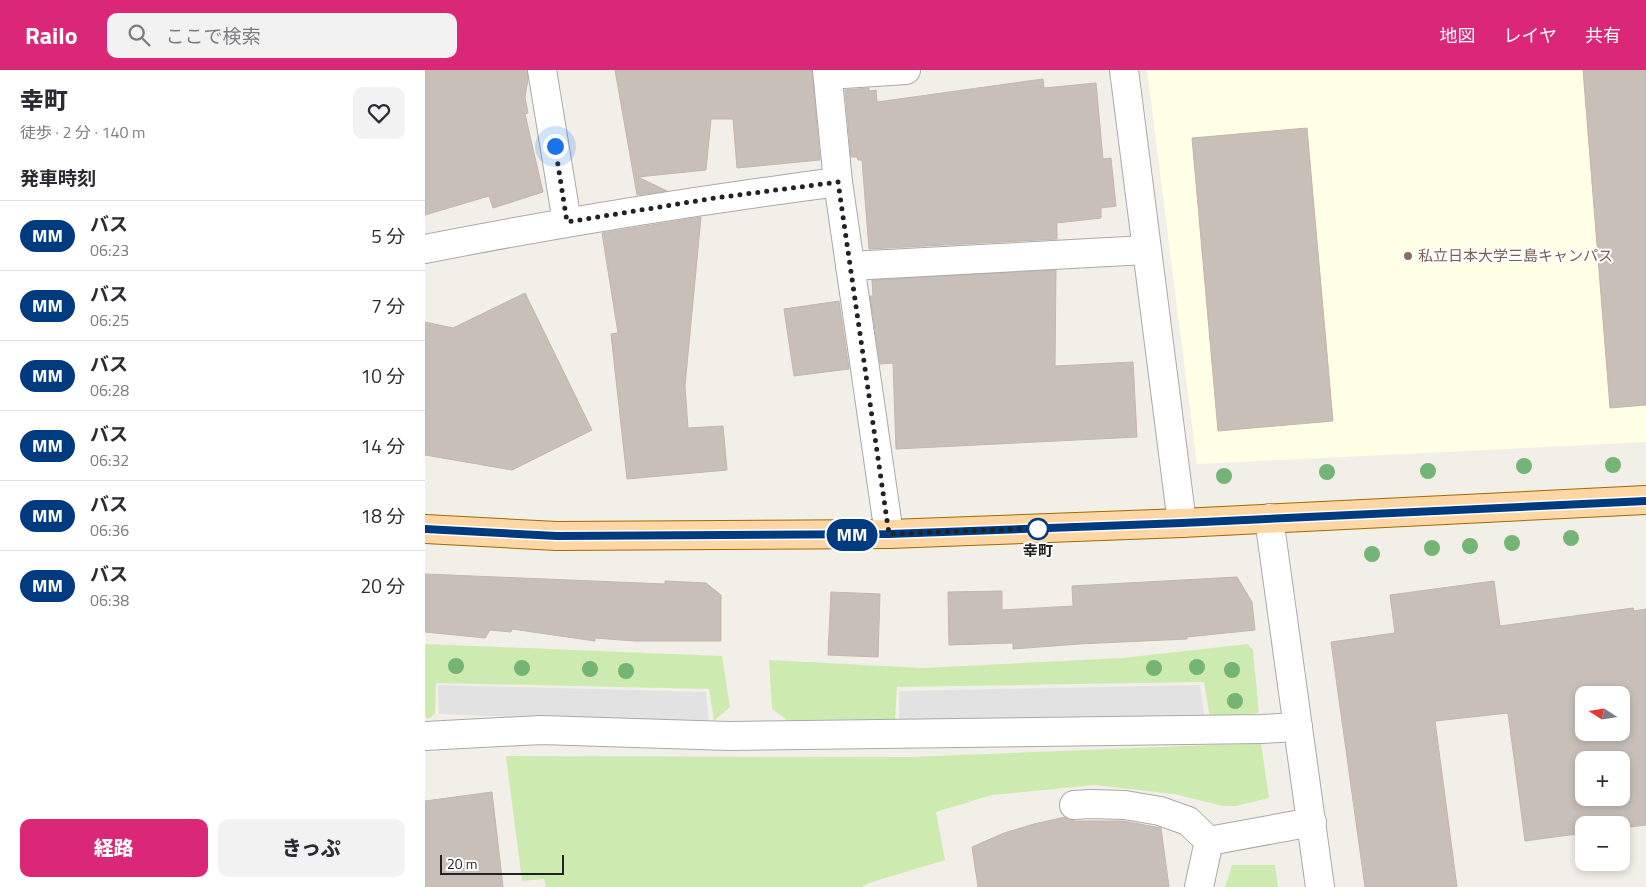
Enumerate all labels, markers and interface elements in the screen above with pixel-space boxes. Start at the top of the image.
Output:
search box [107,13,457,58]
text: Railo [25,17,77,53]
icon: search [125,21,153,49]
text: ここで検索 [165,21,260,50]
text: 地図 [1440,22,1476,49]
text: レイヤ [1504,22,1557,49]
text: 共有 [1585,22,1621,49]
text: 幸町 [20,82,68,118]
button: heart [353,87,405,139]
text: 徒歩 · 2 分 · 140 m [20,120,145,144]
your location [543,134,568,159]
text: 発車時刻 [20,163,96,192]
text: バス [90,209,128,238]
text: 5 分 [371,221,405,250]
text: MM [32,222,63,249]
text: 06:23 [90,238,129,262]
place label: 私立日本大学三島キャンパス [1418,244,1613,267]
marker: 私立日本大学三島キャンパス [1402,250,1414,262]
text: バス [90,279,128,308]
text: 7 分 [371,291,405,320]
text: MM [32,292,63,319]
text: 06:25 [90,308,129,332]
text: バス [90,349,128,378]
text: 10 分 [361,361,405,390]
text: MM [32,362,63,389]
text: 06:28 [90,378,129,402]
text: バス [90,419,128,448]
text: 14 分 [361,431,405,460]
text: MM [32,432,63,459]
text: 06:32 [90,448,129,472]
text: バス [90,489,128,518]
text: 18 分 [361,501,405,530]
text: MM [32,502,63,529]
text: 06:36 [90,518,129,542]
marker: 幸町 [1027,518,1049,540]
line badge: MM [829,519,875,551]
text: MM [837,521,867,548]
place label: 幸町 [1023,539,1053,562]
text: バス [90,559,128,588]
text: 20 分 [361,571,405,600]
text: MM [32,572,63,599]
text: 06:38 [90,588,129,612]
north arrow [1575,686,1630,741]
map controls [1575,686,1630,871]
button: + [1575,751,1630,806]
button: − [1575,816,1630,871]
button: 経路 [20,819,208,877]
button: きっぷ [218,819,405,877]
scale bar [440,852,564,875]
text: 20 m [447,853,477,874]

